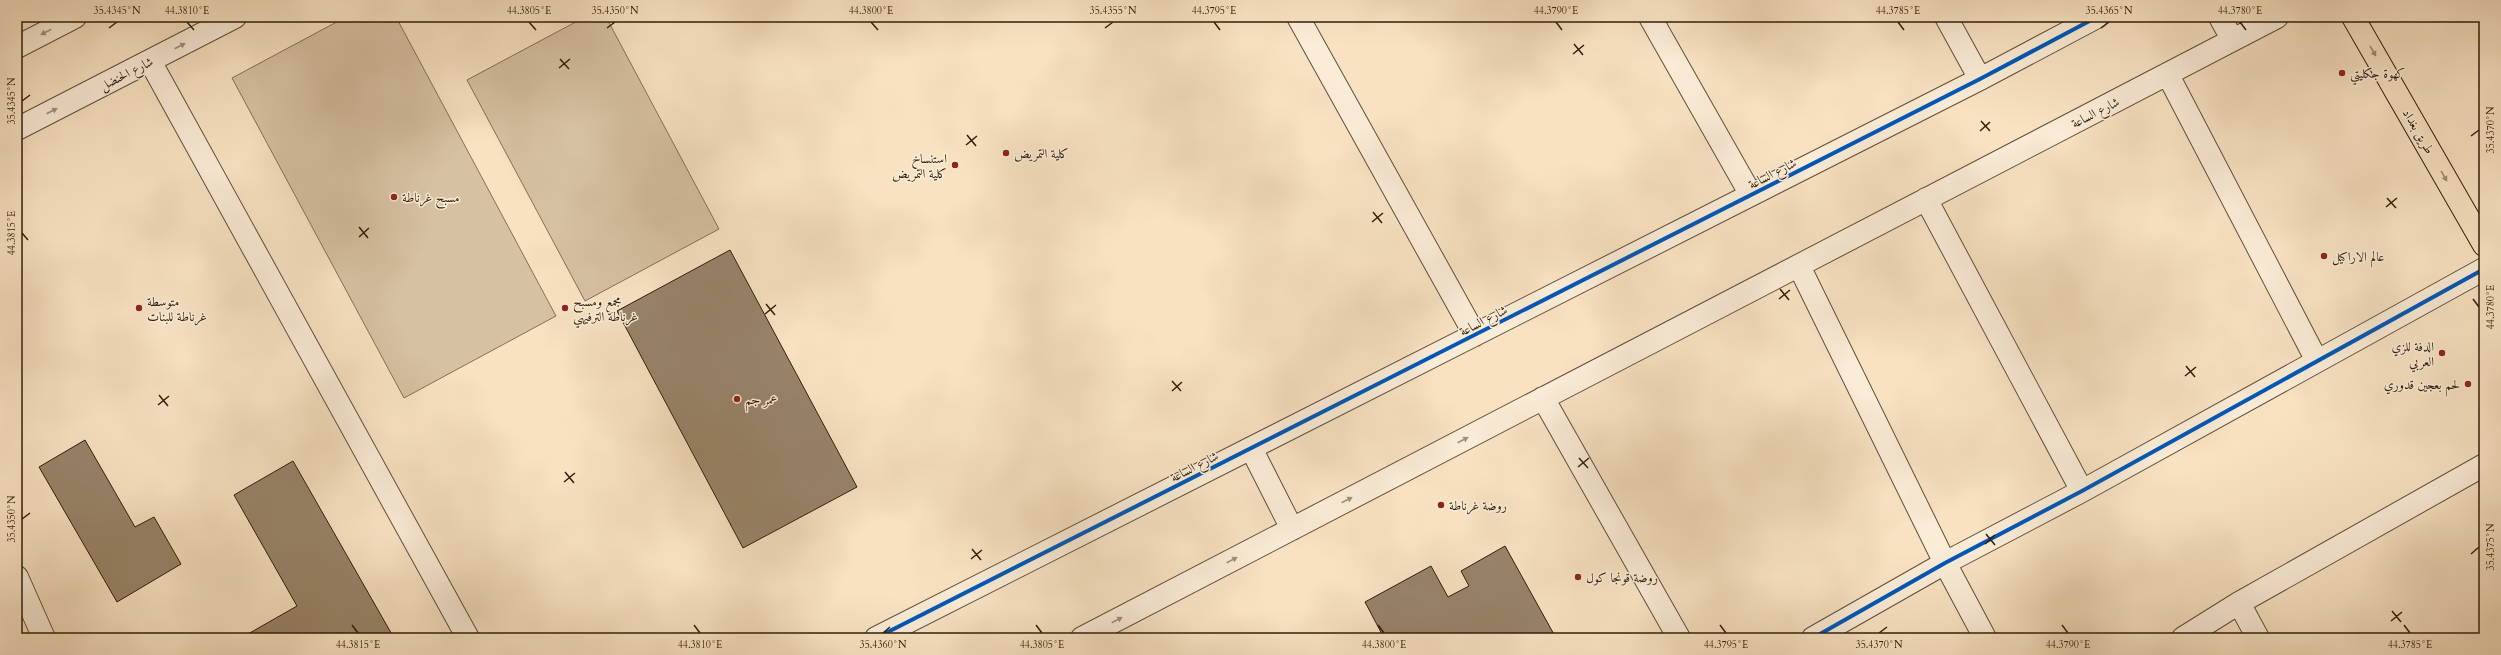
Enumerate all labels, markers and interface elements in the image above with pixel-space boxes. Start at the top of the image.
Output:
text: 35.4345°N [94,4,141,18]
text: 44.3810°E [165,4,209,18]
text: 44.3805°E [507,4,551,18]
text: 35.4350°N [592,4,639,18]
text: 44.3800°E [849,4,893,18]
text: 35.4355°N [1090,4,1137,18]
text: 44.3795°E [1192,4,1236,18]
text: 44.3790°E [1534,4,1578,18]
text: 44.3785°E [1876,4,1920,18]
text: 35.4365°N [2086,4,2133,18]
text: 44.3780°E [2218,4,2262,18]
one-way arrow [40,29,52,35]
one-way arrow [174,42,186,49]
one-way arrow [2369,45,2376,57]
street label: شارع الحنضل [97,53,157,97]
place label: كهوة جكليتي [2350,65,2405,85]
marker: كهوة جكليتي [2337,68,2347,78]
text: 35.4345°N [5,77,19,124]
street label: شارع الساعة [2068,93,2123,134]
street label: طريق بغداد [2398,106,2438,157]
text: 35.4370°N [2484,106,2498,153]
one-way arrow [46,108,57,115]
place label: كلية التمريض [1014,145,1069,163]
marker: كلية التمريض [1001,148,1011,158]
place label: استنساخ کلیة التمریض [892,150,947,183]
street label: شارع الساعة [1745,154,1800,195]
marker: استنساخ کلیة التمریض [950,160,960,170]
one-way arrow [2441,170,2448,182]
place label: مسبح غرناطة [402,189,460,209]
marker: مسبح غرناطة [389,192,399,202]
text: 44.3815°E [5,211,19,255]
place label: عالم الاراكيل [2332,248,2384,268]
marker: عالم الاراكيل [2319,251,2329,261]
text: 44.3780°E [2484,285,2498,329]
place label: متوسطة غرناطة للبنات [147,293,207,326]
place label: مجمع ومسبح غرناطة الترفيهي [573,293,638,328]
street label: شارع الساعة [1456,301,1511,342]
marker: متوسطة غرناطة للبنات [134,303,144,313]
marker: مجمع ومسبح غرناطة الترفيهي [560,303,570,313]
place label: الدفة للزي العربي [2391,338,2434,373]
marker: الدفة للزي العربي [2437,348,2447,358]
place label: لحم بعجين قدوري [2384,376,2460,397]
marker: لحم بعجين قدوري [2463,379,2473,389]
place label: عمر جم [745,391,777,412]
marker: عمر جم [732,394,742,404]
one-way arrow [1457,437,1468,443]
street label: شارع الساعة [1167,447,1222,488]
text: 35.4350°N [5,495,19,542]
one-way arrow [1342,497,1353,503]
place label: روضة غرناطة [1449,497,1507,515]
marker: روضة غرناطة [1436,500,1446,510]
text: 35.4375°N [2484,523,2498,570]
one-way arrow [1226,557,1238,563]
place label: روضة قونجا كول [1586,569,1658,587]
marker: روضة قونجا كول [1573,572,1583,582]
one-way arrow [1111,617,1122,623]
text: 44.3815°E [336,638,380,652]
text: 44.3810°E [678,638,722,652]
text: 35.4360°N [860,638,907,652]
text: 44.3805°E [1020,638,1064,652]
text: 44.3800°E [1362,638,1406,652]
text: 44.3795°E [1704,638,1748,652]
text: 35.4370°N [1856,638,1903,652]
text: 44.3790°E [2046,638,2090,652]
text: 44.3785°E [2388,638,2432,652]

